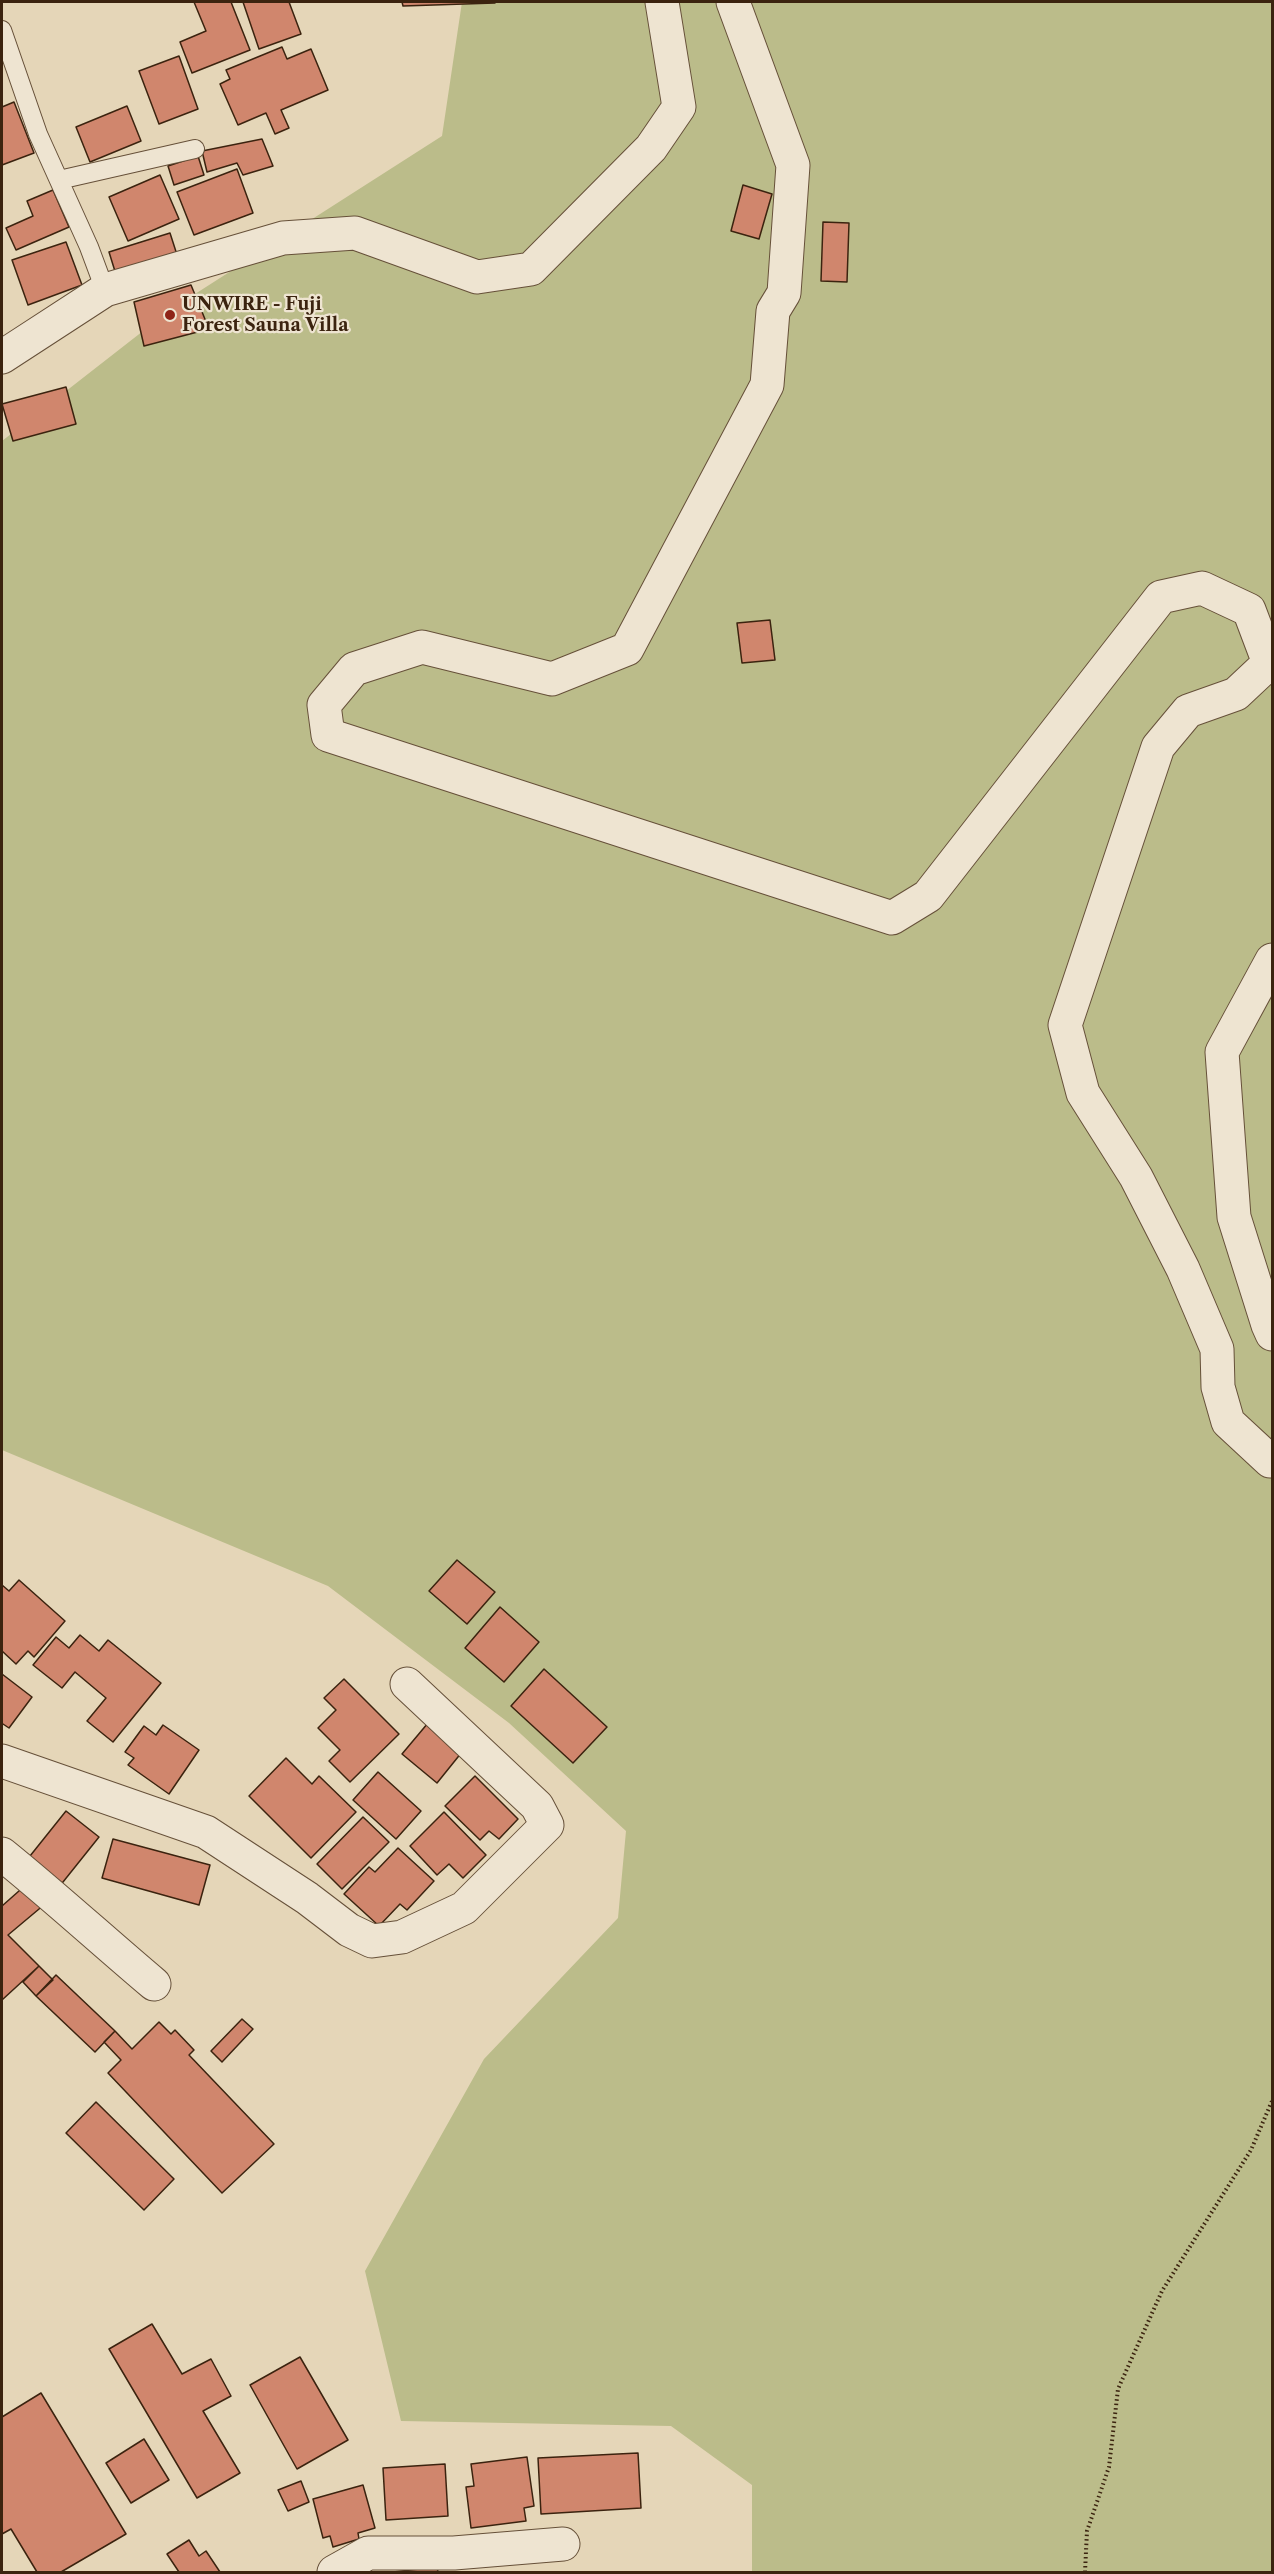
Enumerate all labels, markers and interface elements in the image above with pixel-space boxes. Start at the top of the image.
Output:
place label: UNWIRE - Fuji Forest Sauna Villa [182,294,349,336]
marker: UNWIRE - Fuji Forest Sauna Villa [163,308,177,322]

